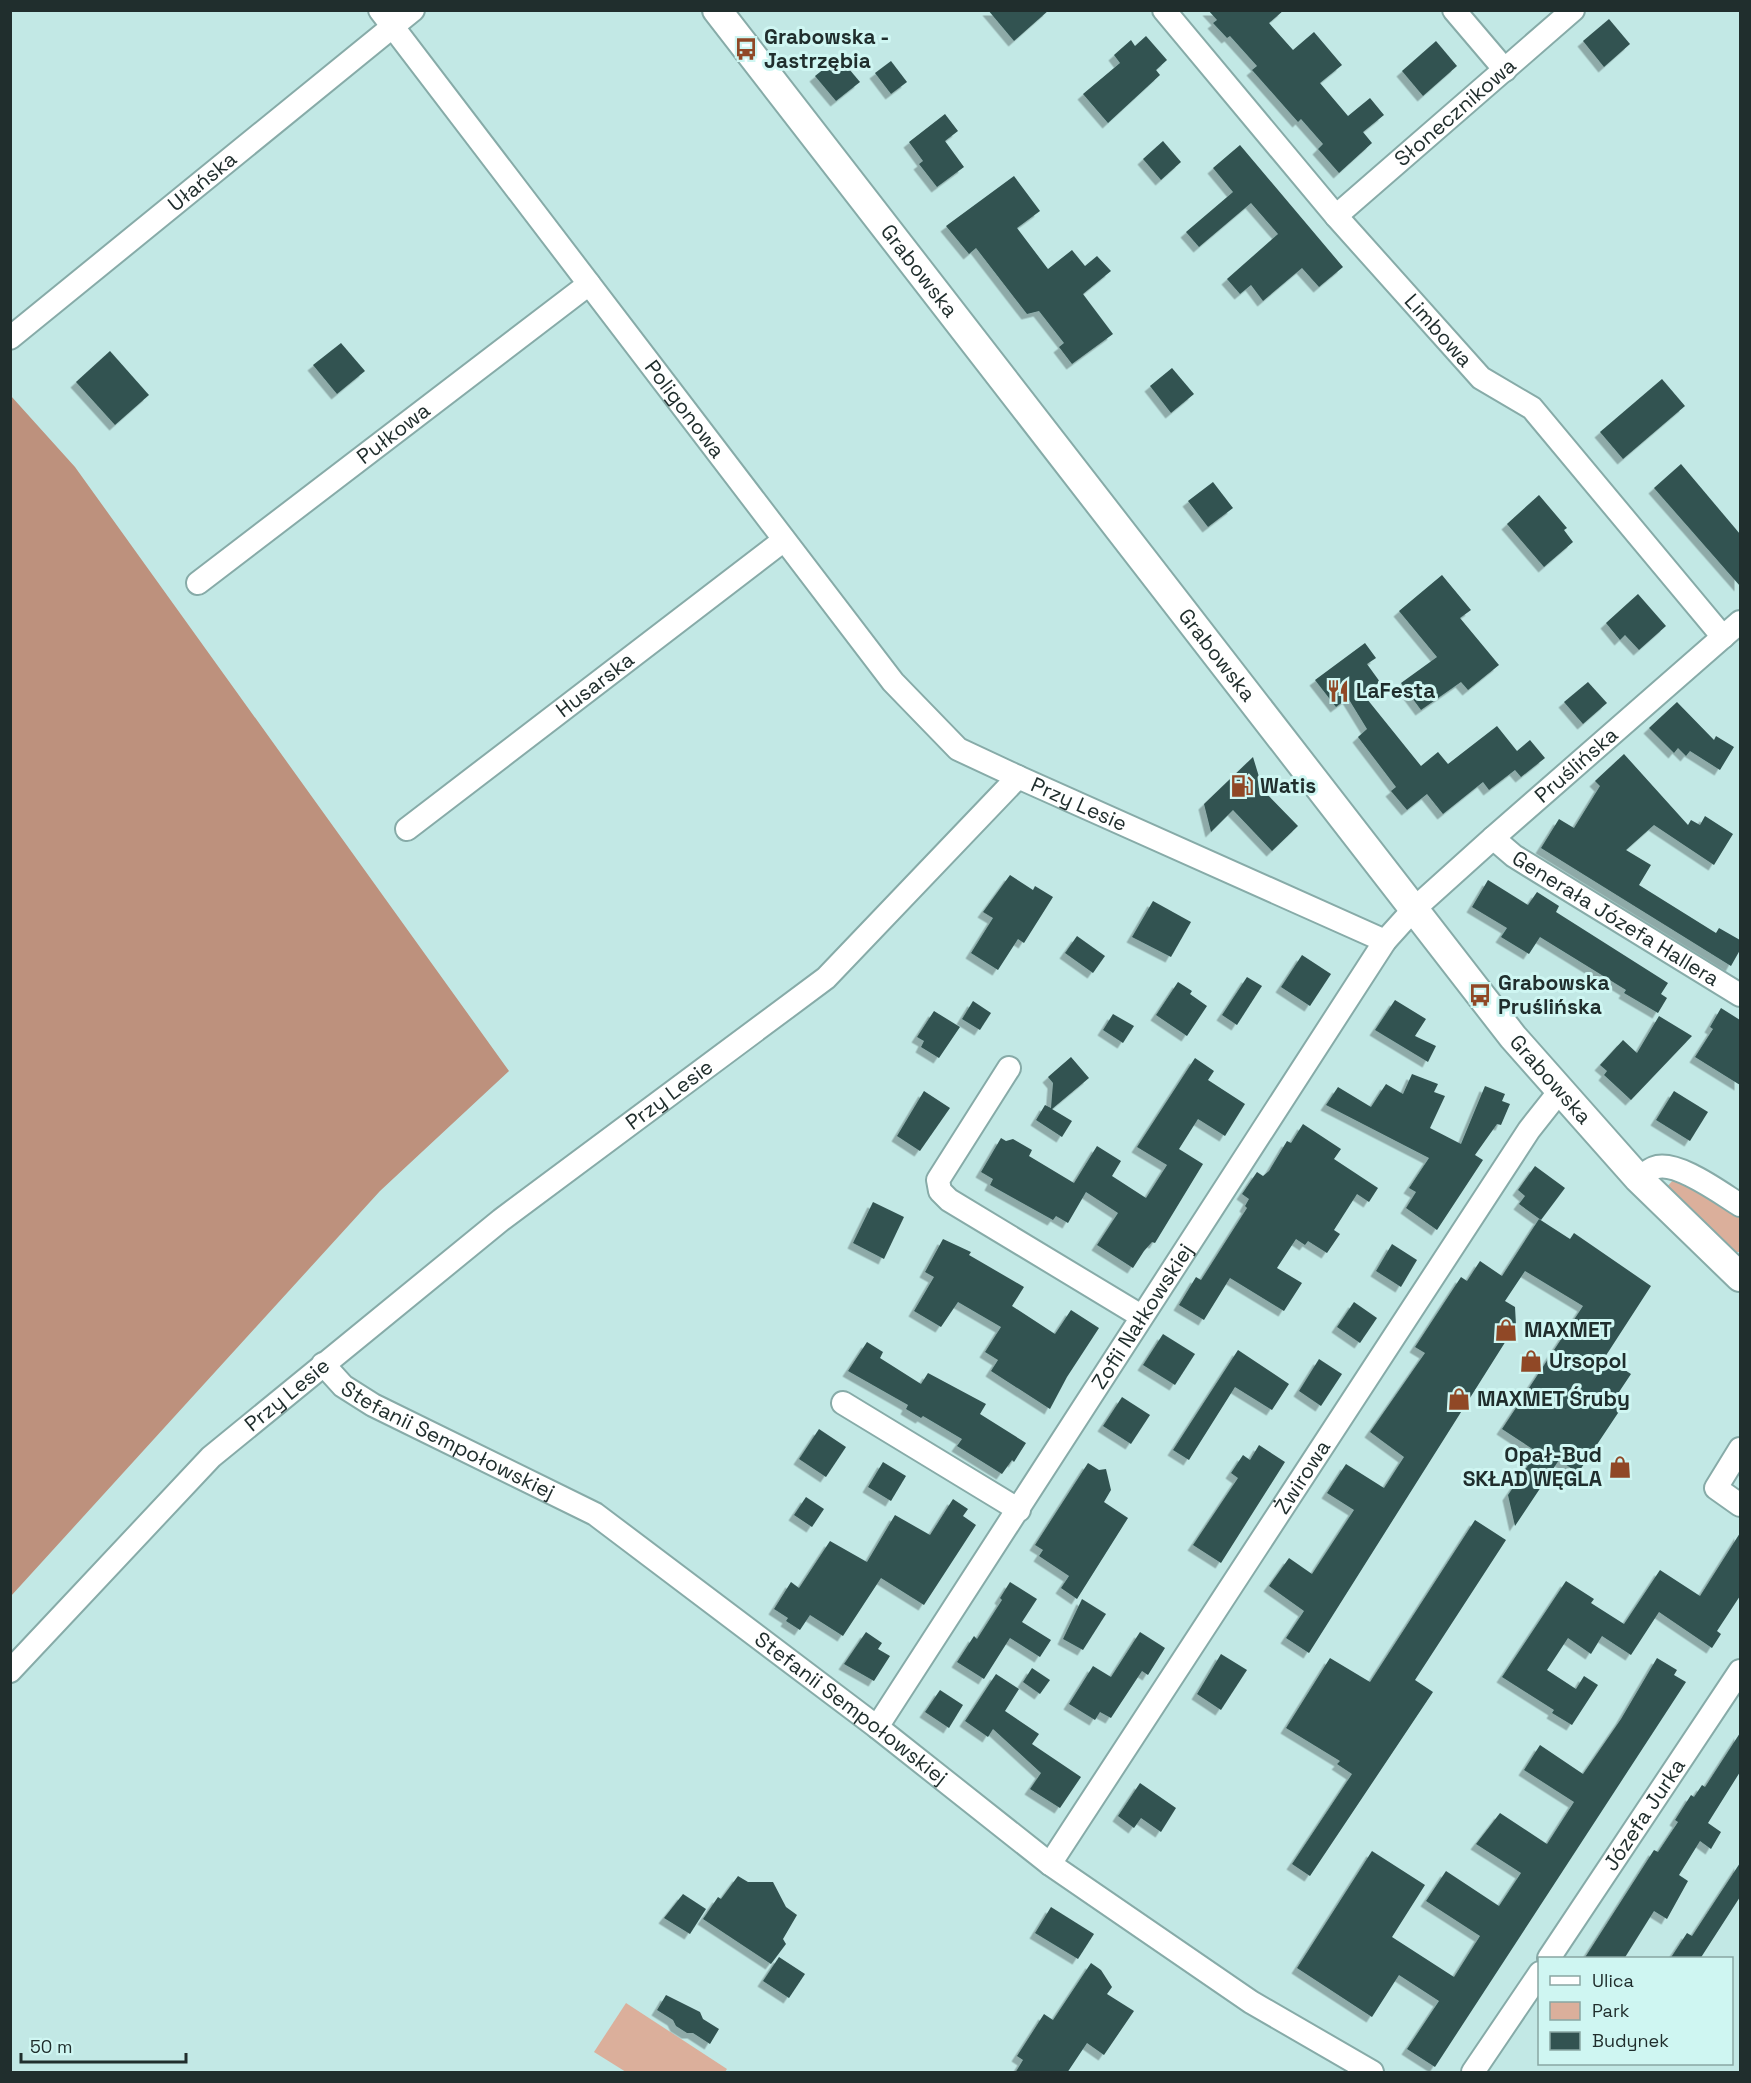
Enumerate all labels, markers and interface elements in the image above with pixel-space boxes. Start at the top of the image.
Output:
place label: Grabowska - Jastrzębia [764,23,889,74]
bus stop icon: Grabowska - Jastrzębia [733,36,759,62]
street label: Słonecznikowa [1389,52,1521,172]
street label: Ułańska [162,145,242,217]
street label: Grabowska [875,218,964,323]
street label: Limbowa [1399,288,1479,373]
street label: Poligonowa [639,354,731,463]
street label: Pułkowa [351,396,435,470]
street label: Grabowska [1173,603,1262,707]
street label: Husarska [550,646,639,723]
place label: LaFesta [1356,677,1435,704]
restaurant icon: LaFesta [1325,678,1351,704]
street label: Pruślińska [1529,721,1623,808]
street label: Przy Lesie [1027,771,1131,837]
place label: Watis [1260,772,1316,799]
fuel station icon: Watis [1229,773,1255,799]
street label: Generała Józefa Hallera [1507,844,1724,992]
place label: Grabowska Pruślińska [1498,969,1610,1020]
bus stop icon: Grabowska Pruślińska [1467,982,1493,1008]
street label: Grabowska [1504,1029,1598,1129]
street label: Przy Lesie [620,1053,718,1136]
street label: Zofii Nałkowskiej [1085,1238,1199,1394]
place label: MAXMET [1524,1316,1612,1343]
shop icon: MAXMET [1493,1317,1519,1343]
place label: Ursopol [1549,1347,1627,1374]
shop icon: Ursopol [1518,1348,1544,1374]
street label: Przy Lesie [239,1352,335,1437]
street label: Stefanii Sempołowskiej [336,1374,559,1505]
place label: MAXMET Śruby [1477,1385,1630,1412]
shop icon: MAXMET Śruby [1446,1386,1472,1412]
street label: Żwirowa [1268,1435,1336,1519]
place label: Opał-Bud SKŁAD WĘGLA [1463,1441,1602,1492]
shop icon: Opał-Bud SKŁAD WĘGLA [1607,1454,1633,1480]
street label: Stefanii Sempołowskiej [749,1625,953,1791]
street label: Józefa Jurka [1597,1753,1691,1876]
legend [1538,1957,1733,2065]
text: Ulica [1592,1969,1634,1992]
text: Park [1592,1999,1630,2022]
scale bar [21,2026,186,2064]
text: Budynek [1592,2029,1669,2052]
text: 50 m [30,2035,72,2058]

